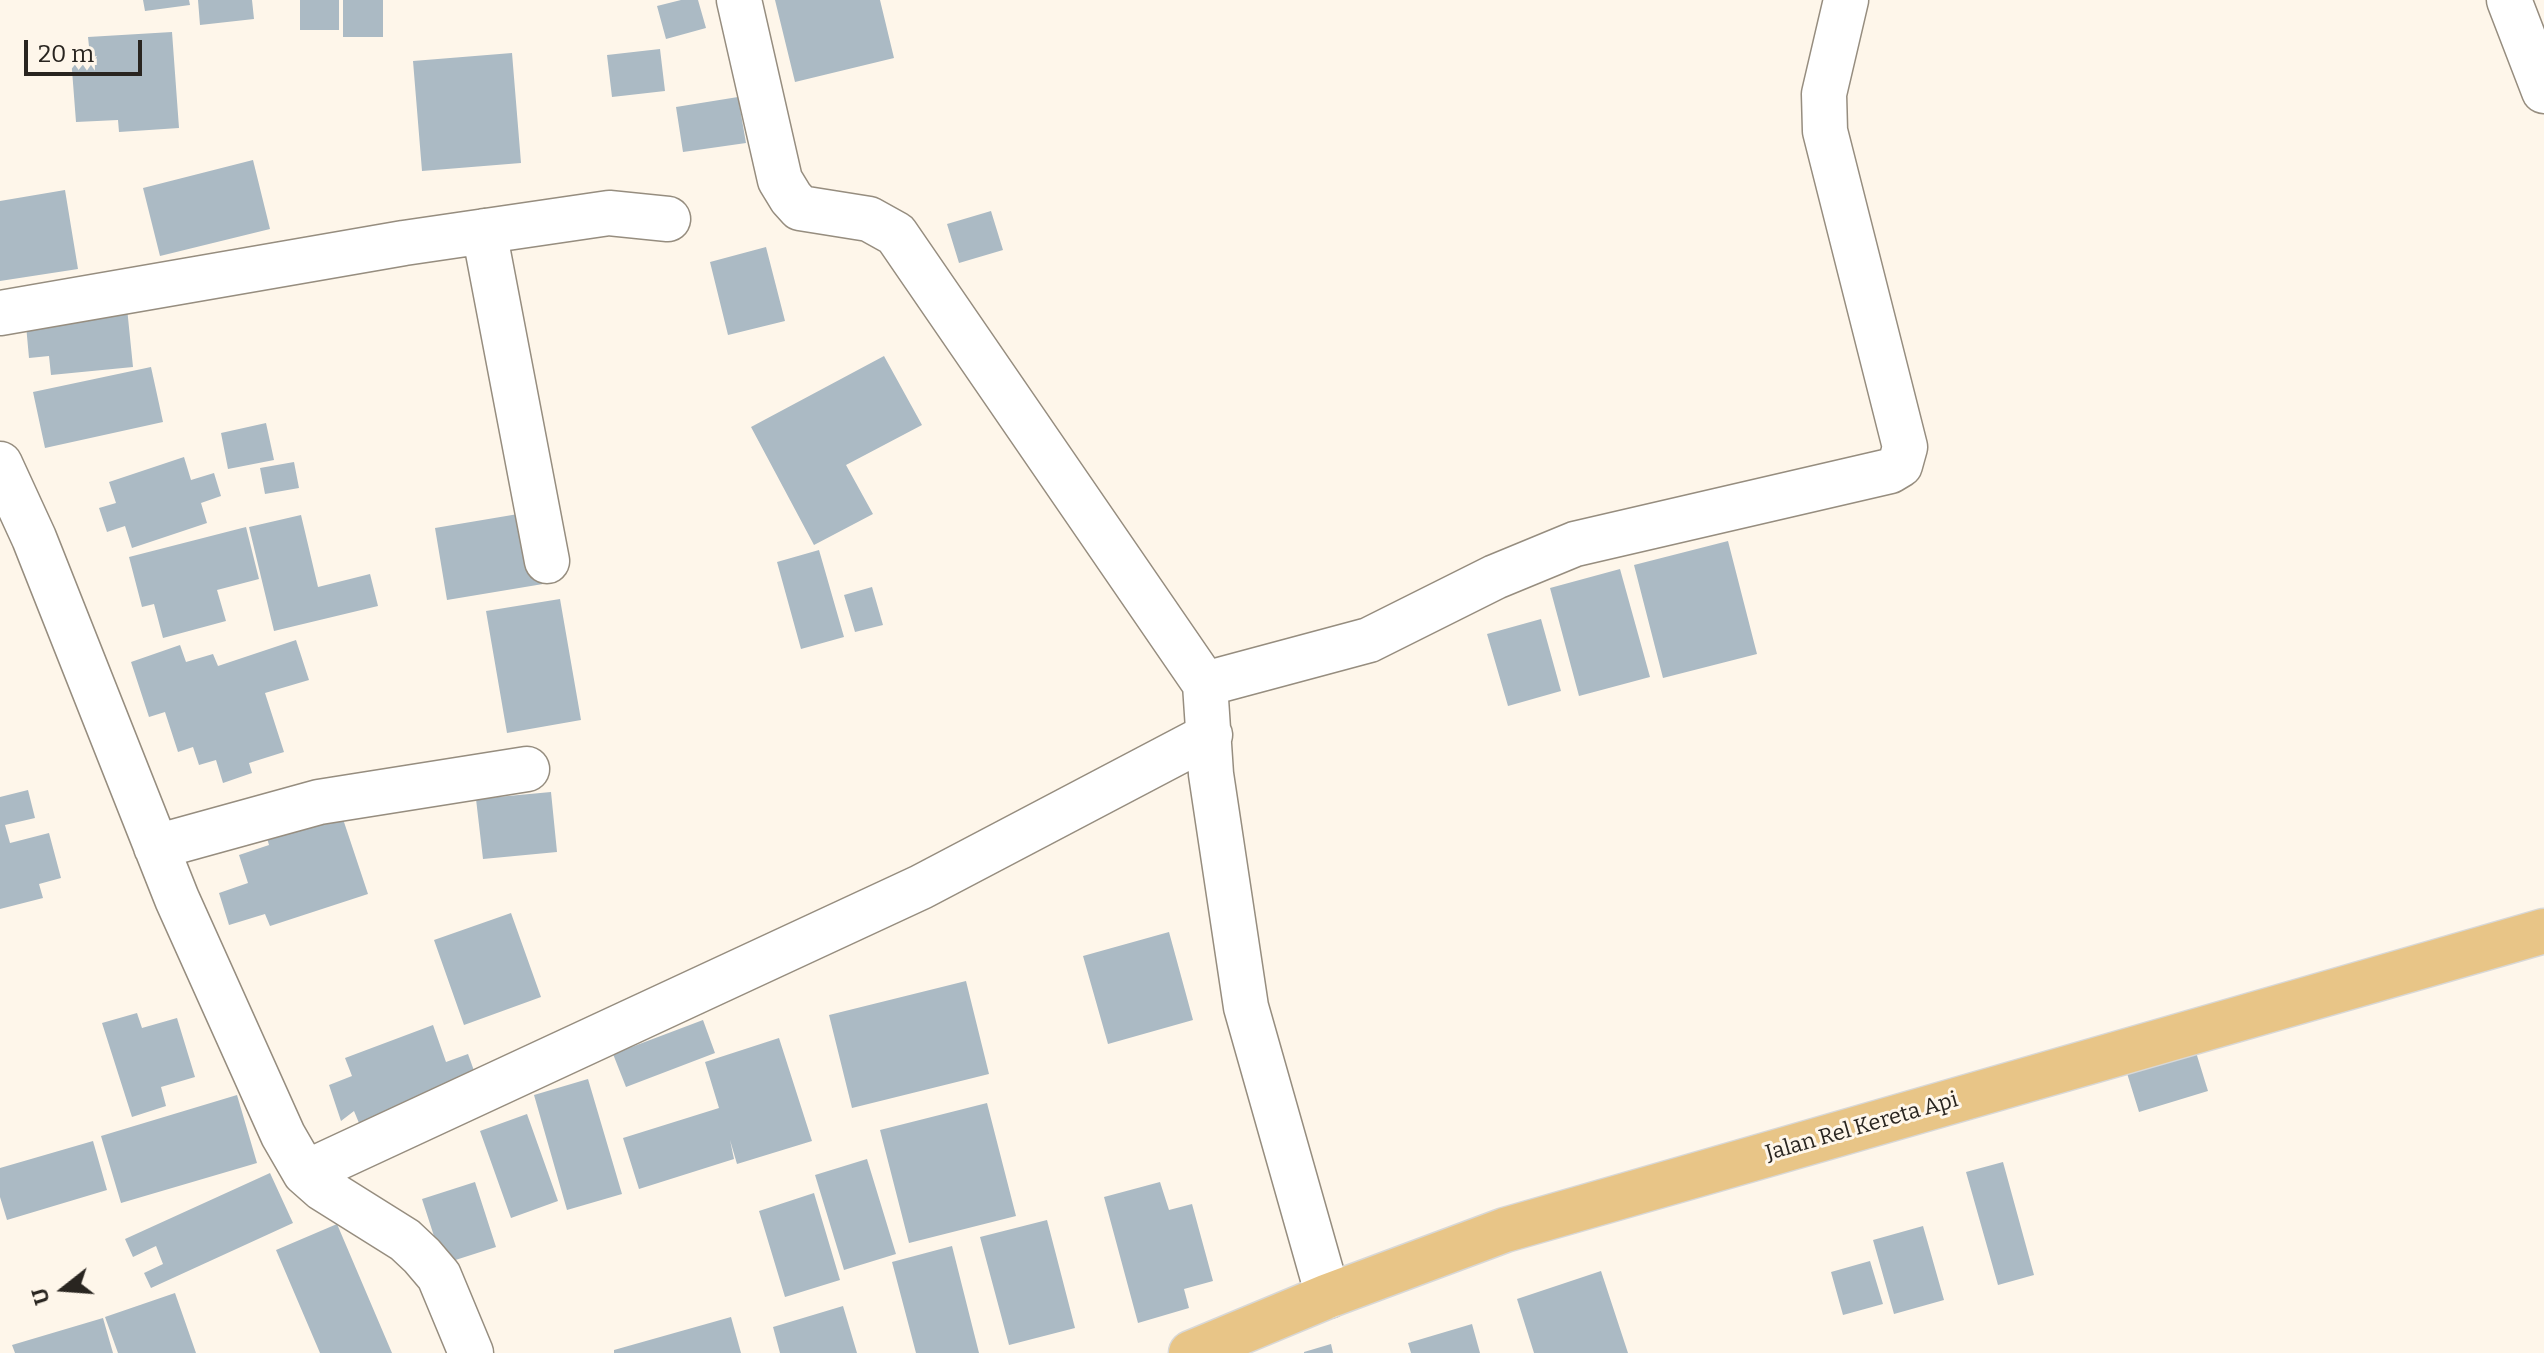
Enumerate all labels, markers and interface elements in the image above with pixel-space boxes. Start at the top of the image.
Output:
scale bar [28,24,146,74]
text: 20 m [38,40,94,68]
street label: Jalan Rel Kereta Api [1763,1087,1961,1167]
north arrow [24,1249,104,1329]
text: U [25,1284,56,1308]

